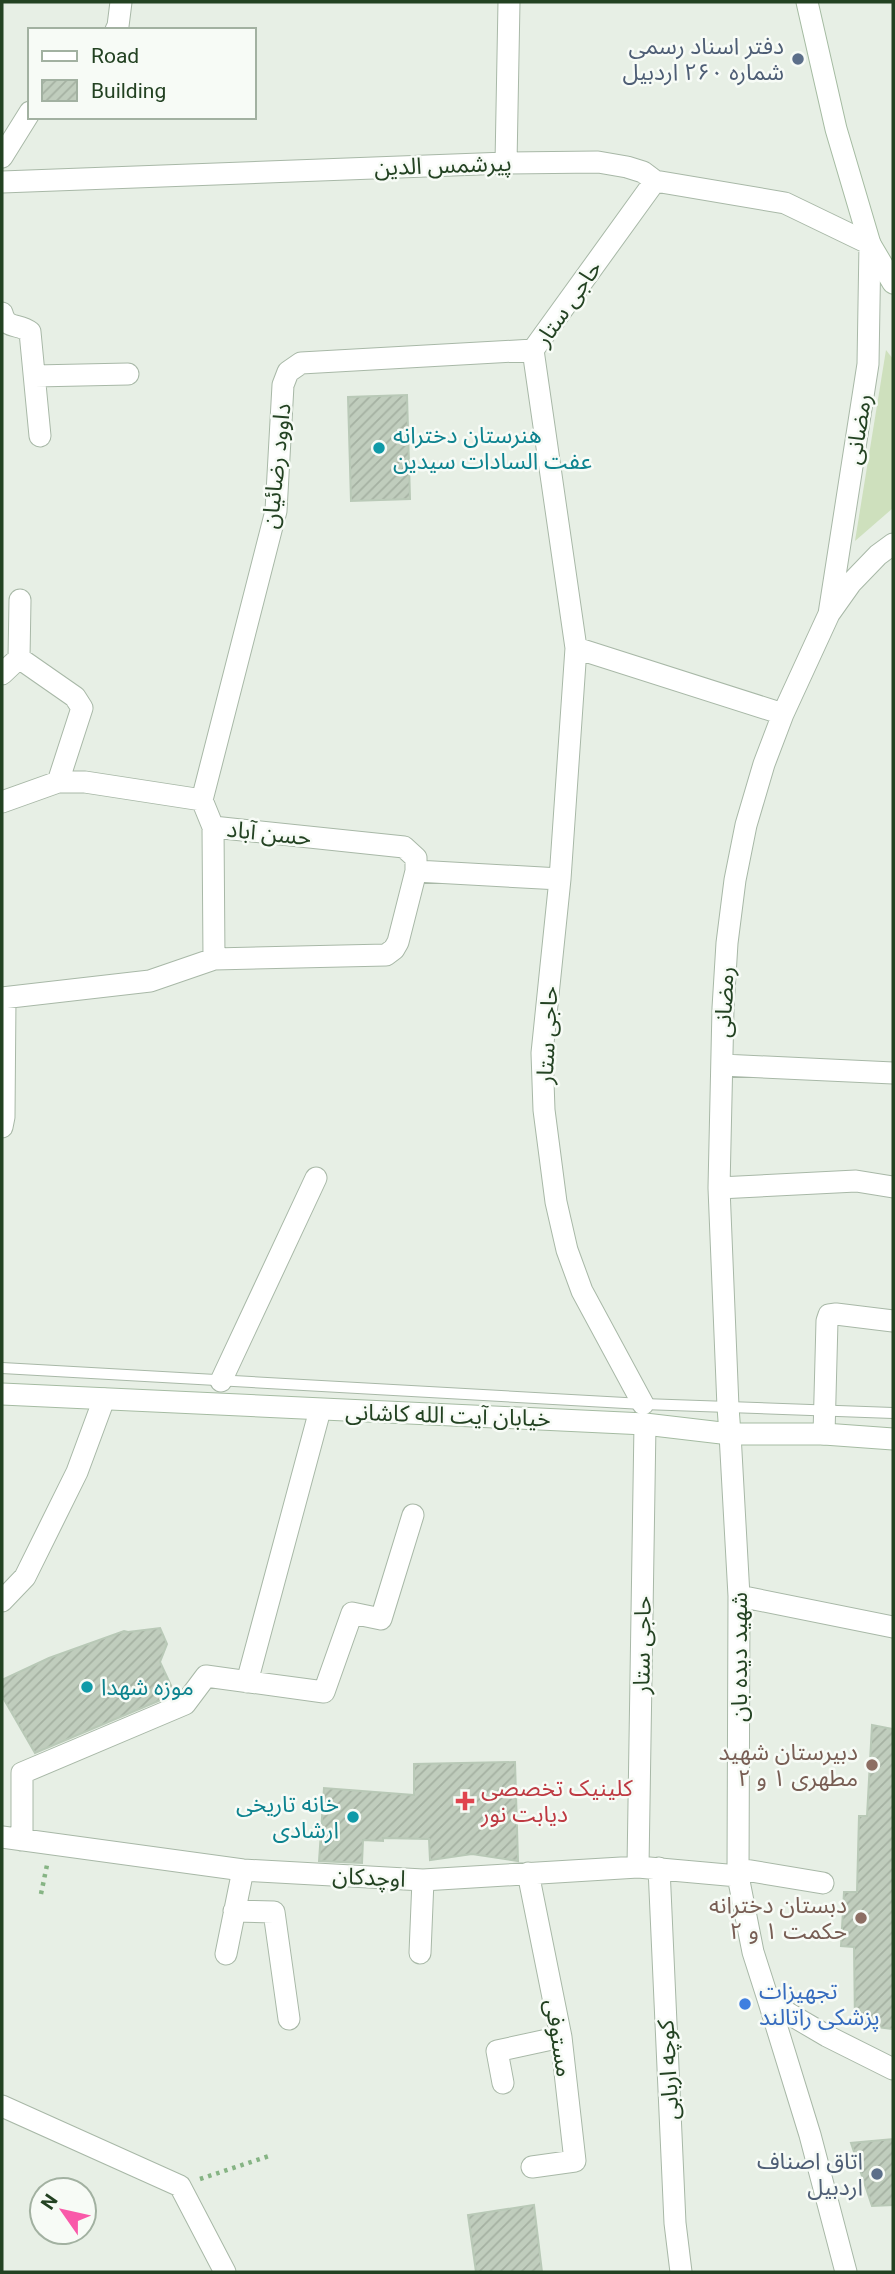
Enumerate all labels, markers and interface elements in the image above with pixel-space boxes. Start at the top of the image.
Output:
legend [28,28,256,119]
place label: دفتر اسناد رسمی شماره ۲۶۰ اردبیل [623,33,784,86]
text: Road [91,44,139,68]
marker: دفتر اسناد رسمی شماره ۲۶۰ اردبیل [790,51,806,67]
text: Building [91,79,166,103]
street label: پیرشمس الدین [374,150,512,183]
street label: حاجی ستار [529,255,608,352]
street label: رمضانی [840,392,877,466]
street label: داوود رضائیان [256,402,297,530]
place label: هنرستان دخترانه عفت السادات سیدین [393,422,592,475]
marker: هنرستان دخترانه عفت السادات سیدین [371,440,387,456]
street label: حسن آباد [225,816,313,851]
street label: رمضانی [709,966,740,1038]
street label: حاجی ستار [531,985,564,1086]
street label: خیابان آیت الله کاشانی [345,1398,551,1433]
street label: شهید دیده بان [726,1592,753,1722]
street label: حاجی ستار [628,1596,657,1695]
place label: موزه شهدا [101,1674,194,1701]
marker: موزه شهدا [79,1679,95,1695]
place label: دبیرستان شهید مطهری ۱ و ۲ [719,1739,858,1792]
marker: دبیرستان شهید مطهری ۱ و ۲ [864,1757,880,1773]
place label: کلینیک تخصصی دیابت نور [480,1775,633,1828]
place label: خانه تاریخی ارشادی [236,1791,339,1844]
marker: کلینیک تخصصی دیابت نور [455,1791,475,1811]
marker: خانه تاریخی ارشادی [345,1809,361,1825]
street label: اوچدکان [332,1862,406,1894]
place label: دبستان دخترانه حکمت ۱ و ۲ [709,1892,847,1945]
marker: دبستان دخترانه حکمت ۱ و ۲ [853,1910,869,1926]
place label: تجهیزات پزشکی راتالند [759,1978,880,2032]
marker: تجهیزات پزشکی راتالند [737,1996,753,2012]
street label: مستوفی [539,1997,578,2079]
street label: کوچه اربابی [652,2019,686,2121]
place label: اتاق اصناف اردبیل [757,2148,863,2201]
marker: اتاق اصناف اردبیل [869,2166,885,2182]
north arrow [28,2176,98,2246]
text: N [36,2190,63,2214]

